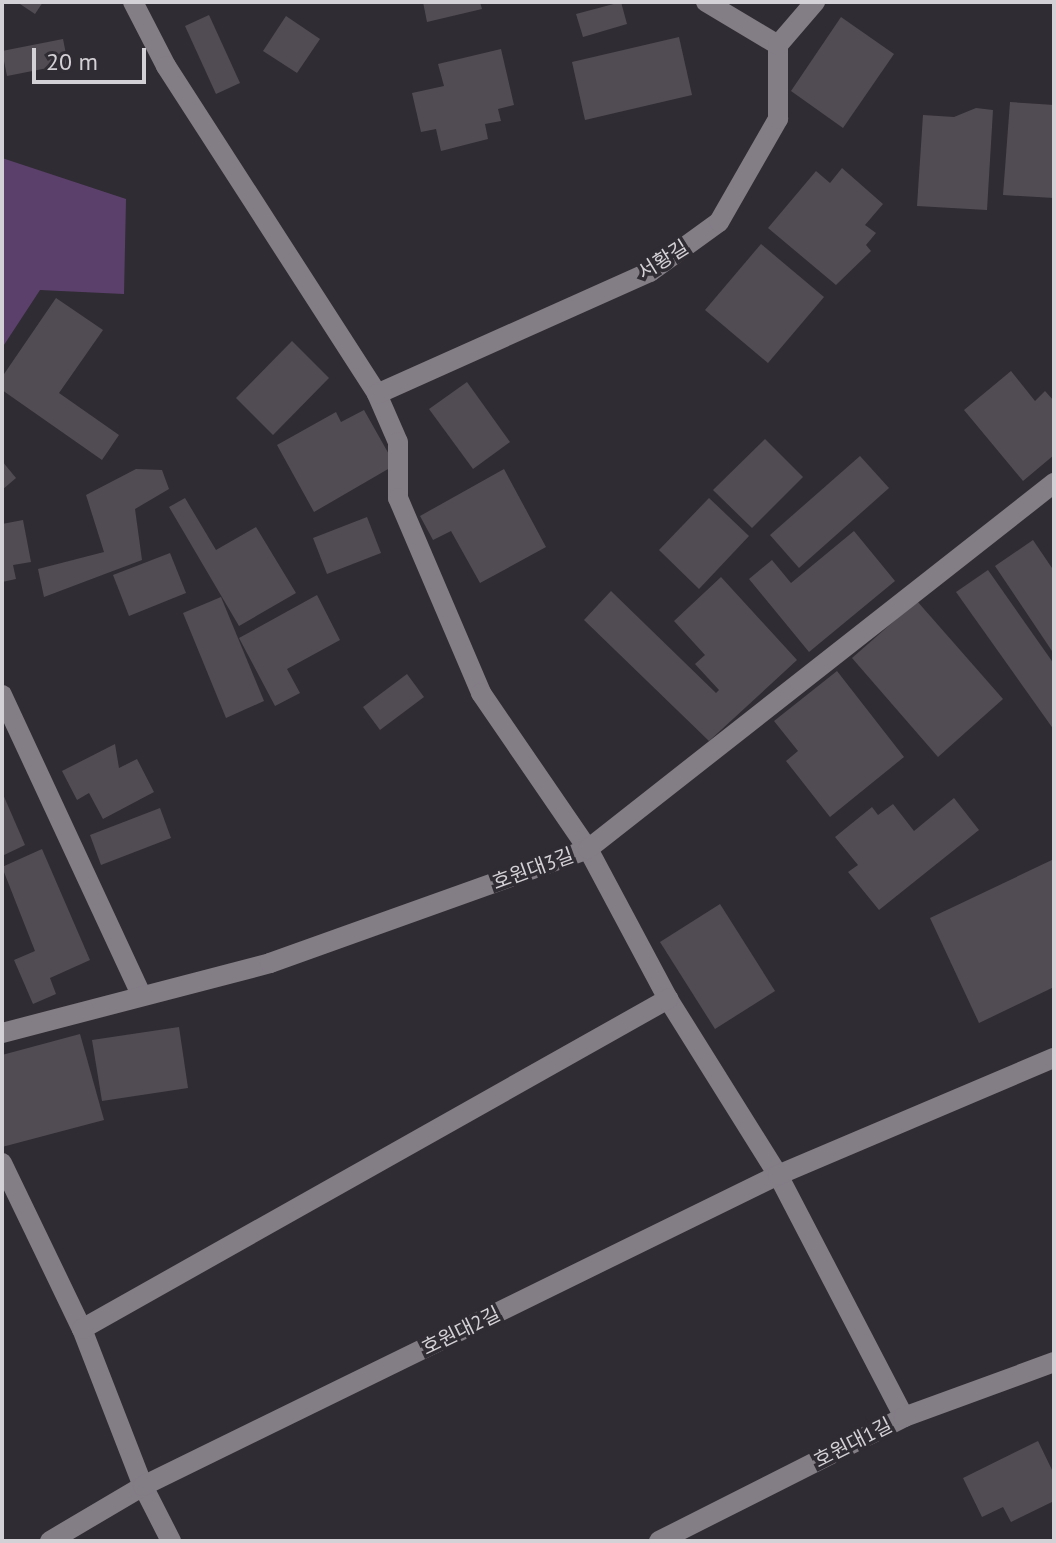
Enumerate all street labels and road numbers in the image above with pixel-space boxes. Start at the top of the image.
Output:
street label: 서황길 [633,235,693,285]
street label: 호원대3길 [489,843,577,895]
street label: 호원대2길 [418,1302,504,1360]
street label: 호원대1길 [810,1413,896,1473]

